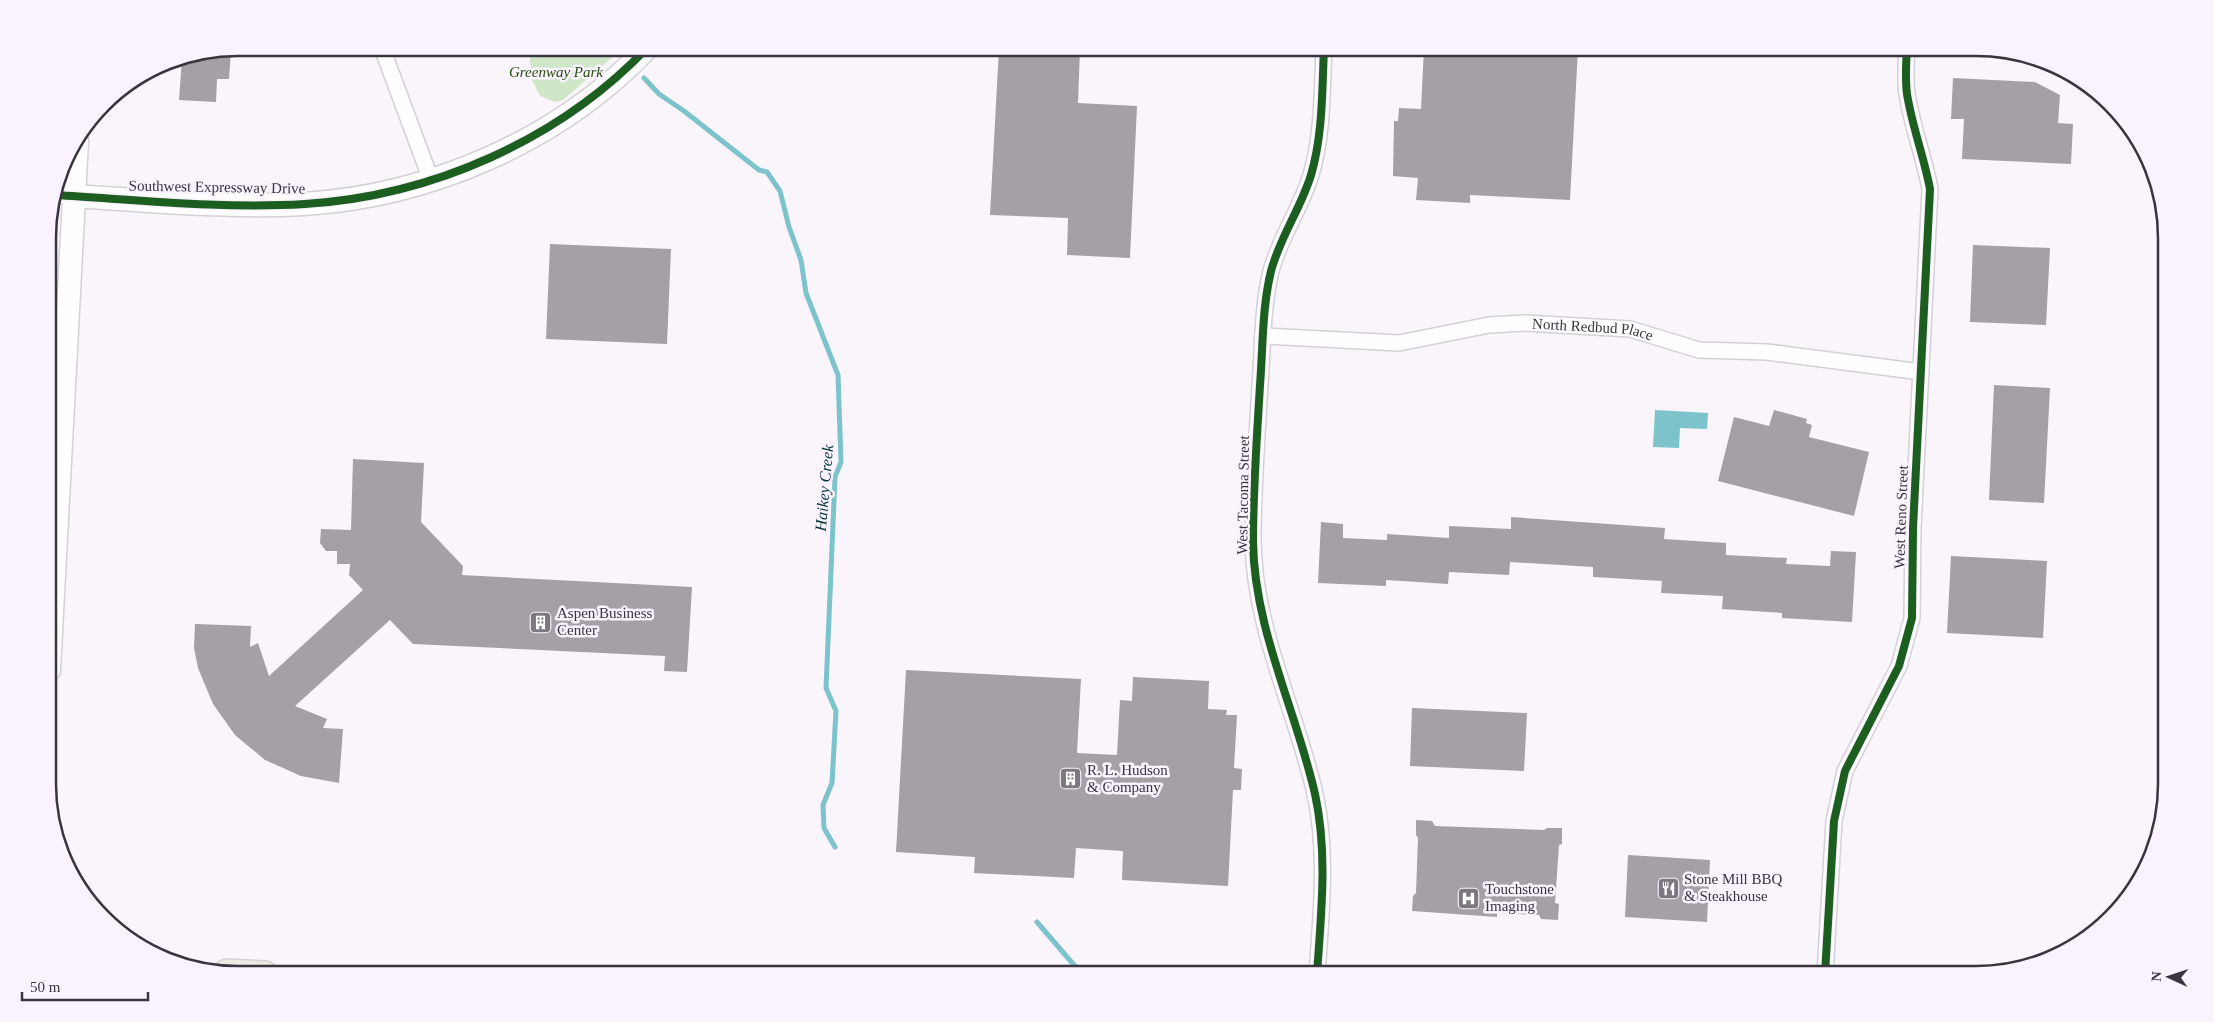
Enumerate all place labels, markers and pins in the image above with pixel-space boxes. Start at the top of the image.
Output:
place label: Aspen Business Center [557,605,653,638]
building icon: Aspen Business Center [529,610,553,634]
place label: R. L. Hudson & Company [1087,762,1168,795]
building icon: R. L. Hudson & Company [1059,767,1083,791]
place label: Stone Mill BBQ & Steakhouse [1684,871,1783,904]
restaurant icon: Stone Mill BBQ & Steakhouse [1656,876,1680,900]
place label: Touchstone Imaging [1485,881,1554,914]
hospital icon: Touchstone Imaging [1457,886,1481,910]

